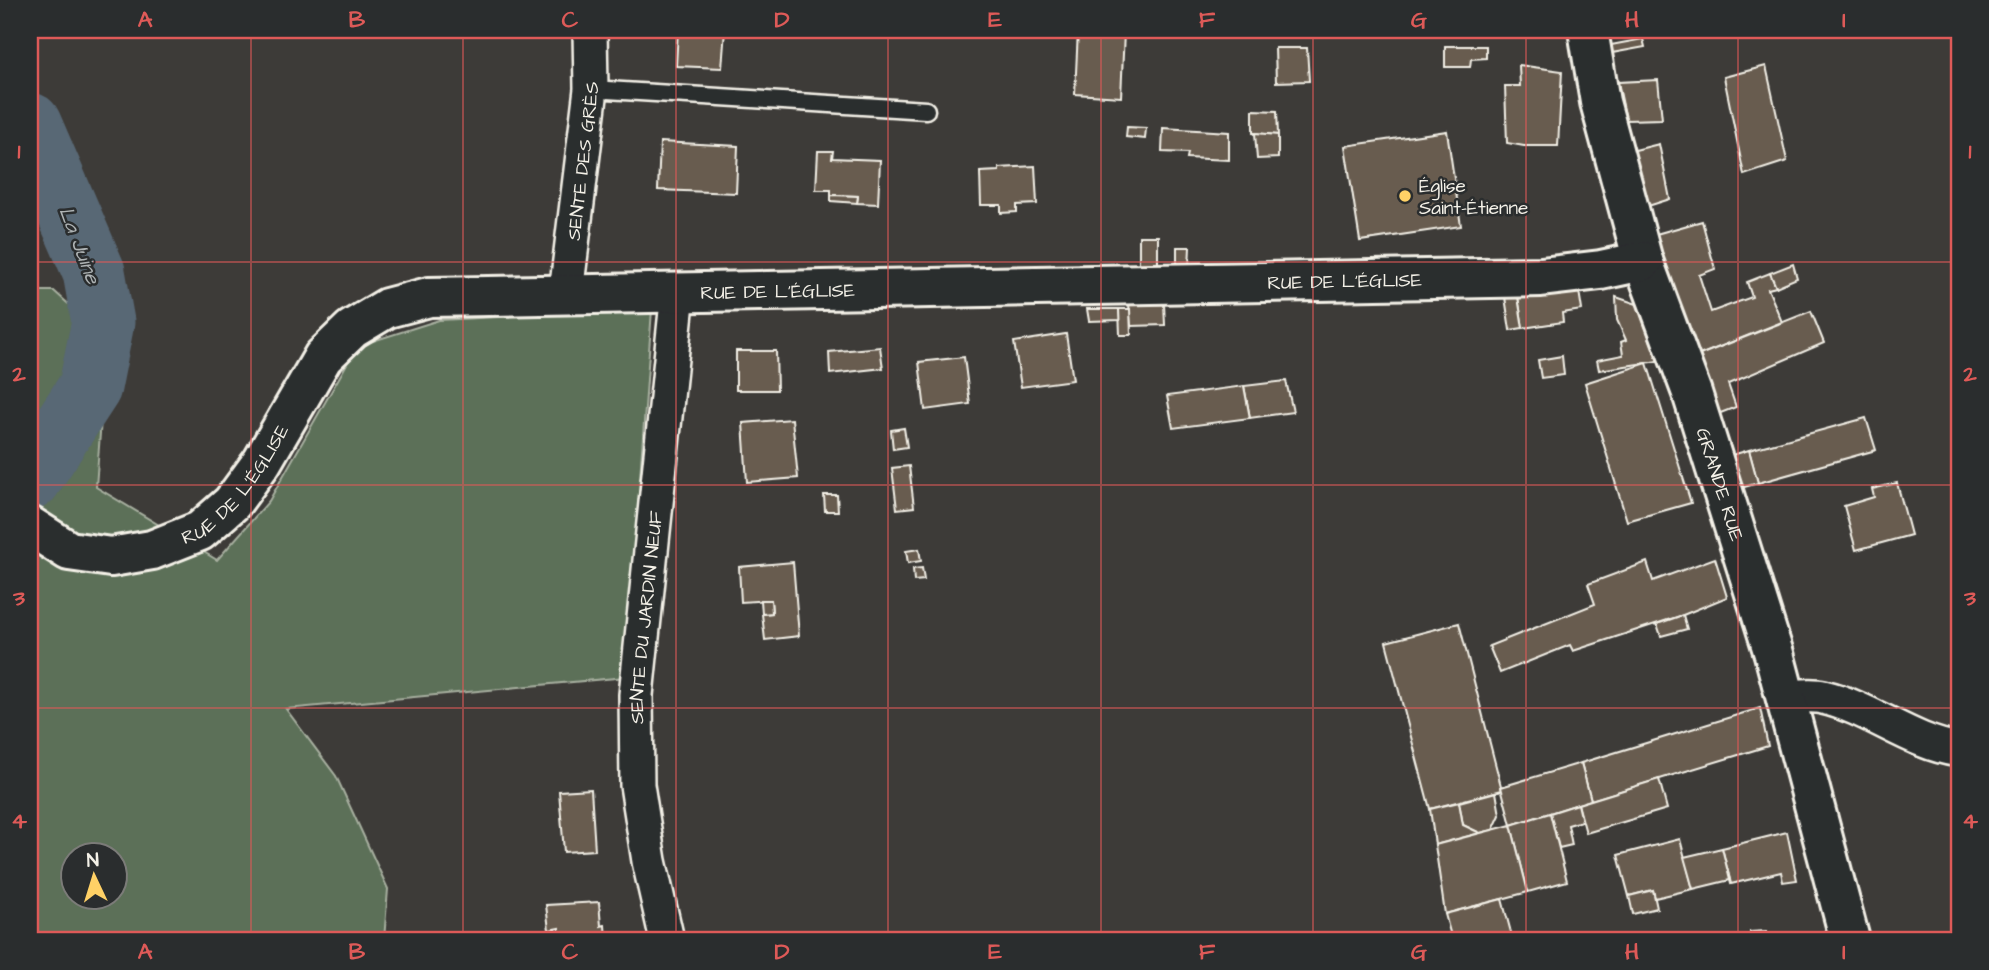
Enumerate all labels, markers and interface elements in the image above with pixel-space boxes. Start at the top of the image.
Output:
text: A [138,4,153,36]
text: B [349,4,366,36]
text: C [562,4,579,36]
text: D [775,4,790,36]
text: E [988,4,1002,36]
text: F [1199,4,1216,36]
text: G [1411,4,1427,36]
text: H [1625,4,1639,36]
text: I [1842,4,1846,36]
street label: SENTE DES GRÈS [561,81,606,242]
text: 1 [18,135,21,167]
text: 1 [1969,135,1972,167]
place label: Église Saint-Étienne [1419,173,1528,222]
marker: Église Saint-Étienne [1397,188,1413,204]
water label: La Juine [52,202,108,289]
street label: RUE DE L'ÉGLISE [1267,267,1422,297]
street label: RUE DE L'ÉGLISE [700,277,855,307]
text: 2 [11,358,26,390]
text: 2 [1962,358,1977,390]
street label: RUE DE L'ÉGLISE [178,420,296,552]
street label: GRANDE RUE [1689,424,1750,545]
street label: SENTE DU JARDIN NEUF [623,510,670,724]
text: 3 [12,582,25,614]
text: 3 [1963,582,1976,614]
text: 4 [11,805,27,837]
text: 4 [1962,805,1978,837]
north arrow [60,841,130,911]
text: N [86,847,100,874]
text: A [138,936,153,968]
text: B [349,936,366,968]
text: C [562,936,579,968]
text: D [775,936,790,968]
text: E [988,936,1002,968]
text: F [1199,936,1216,968]
text: G [1411,936,1427,968]
text: H [1625,936,1639,968]
text: I [1842,936,1846,968]

